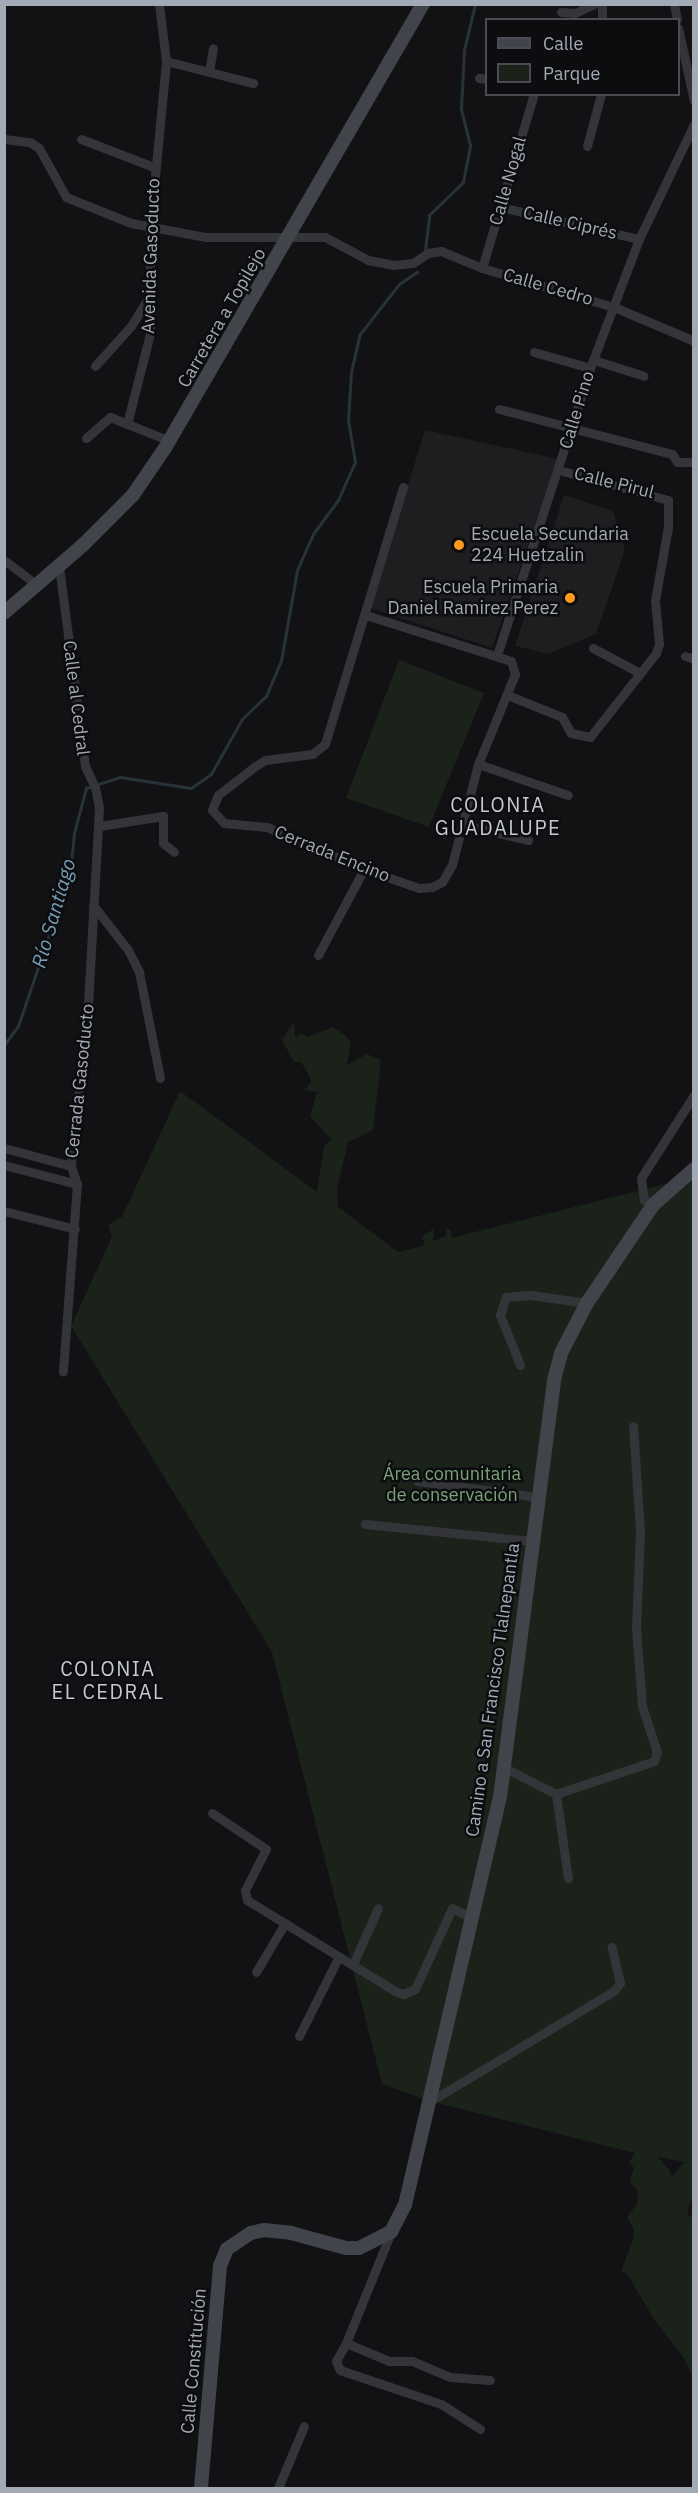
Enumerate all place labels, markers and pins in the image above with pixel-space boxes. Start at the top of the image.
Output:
place label: Escuela Secundaria 224 Huetzalin [471,524,629,566]
marker: Escuela Secundaria 224 Huetzalin [452,538,466,552]
place label: Escuela Primaria Daniel Ramirez Perez [387,577,558,620]
marker: Escuela Primaria Daniel Ramirez Perez [563,591,577,605]

